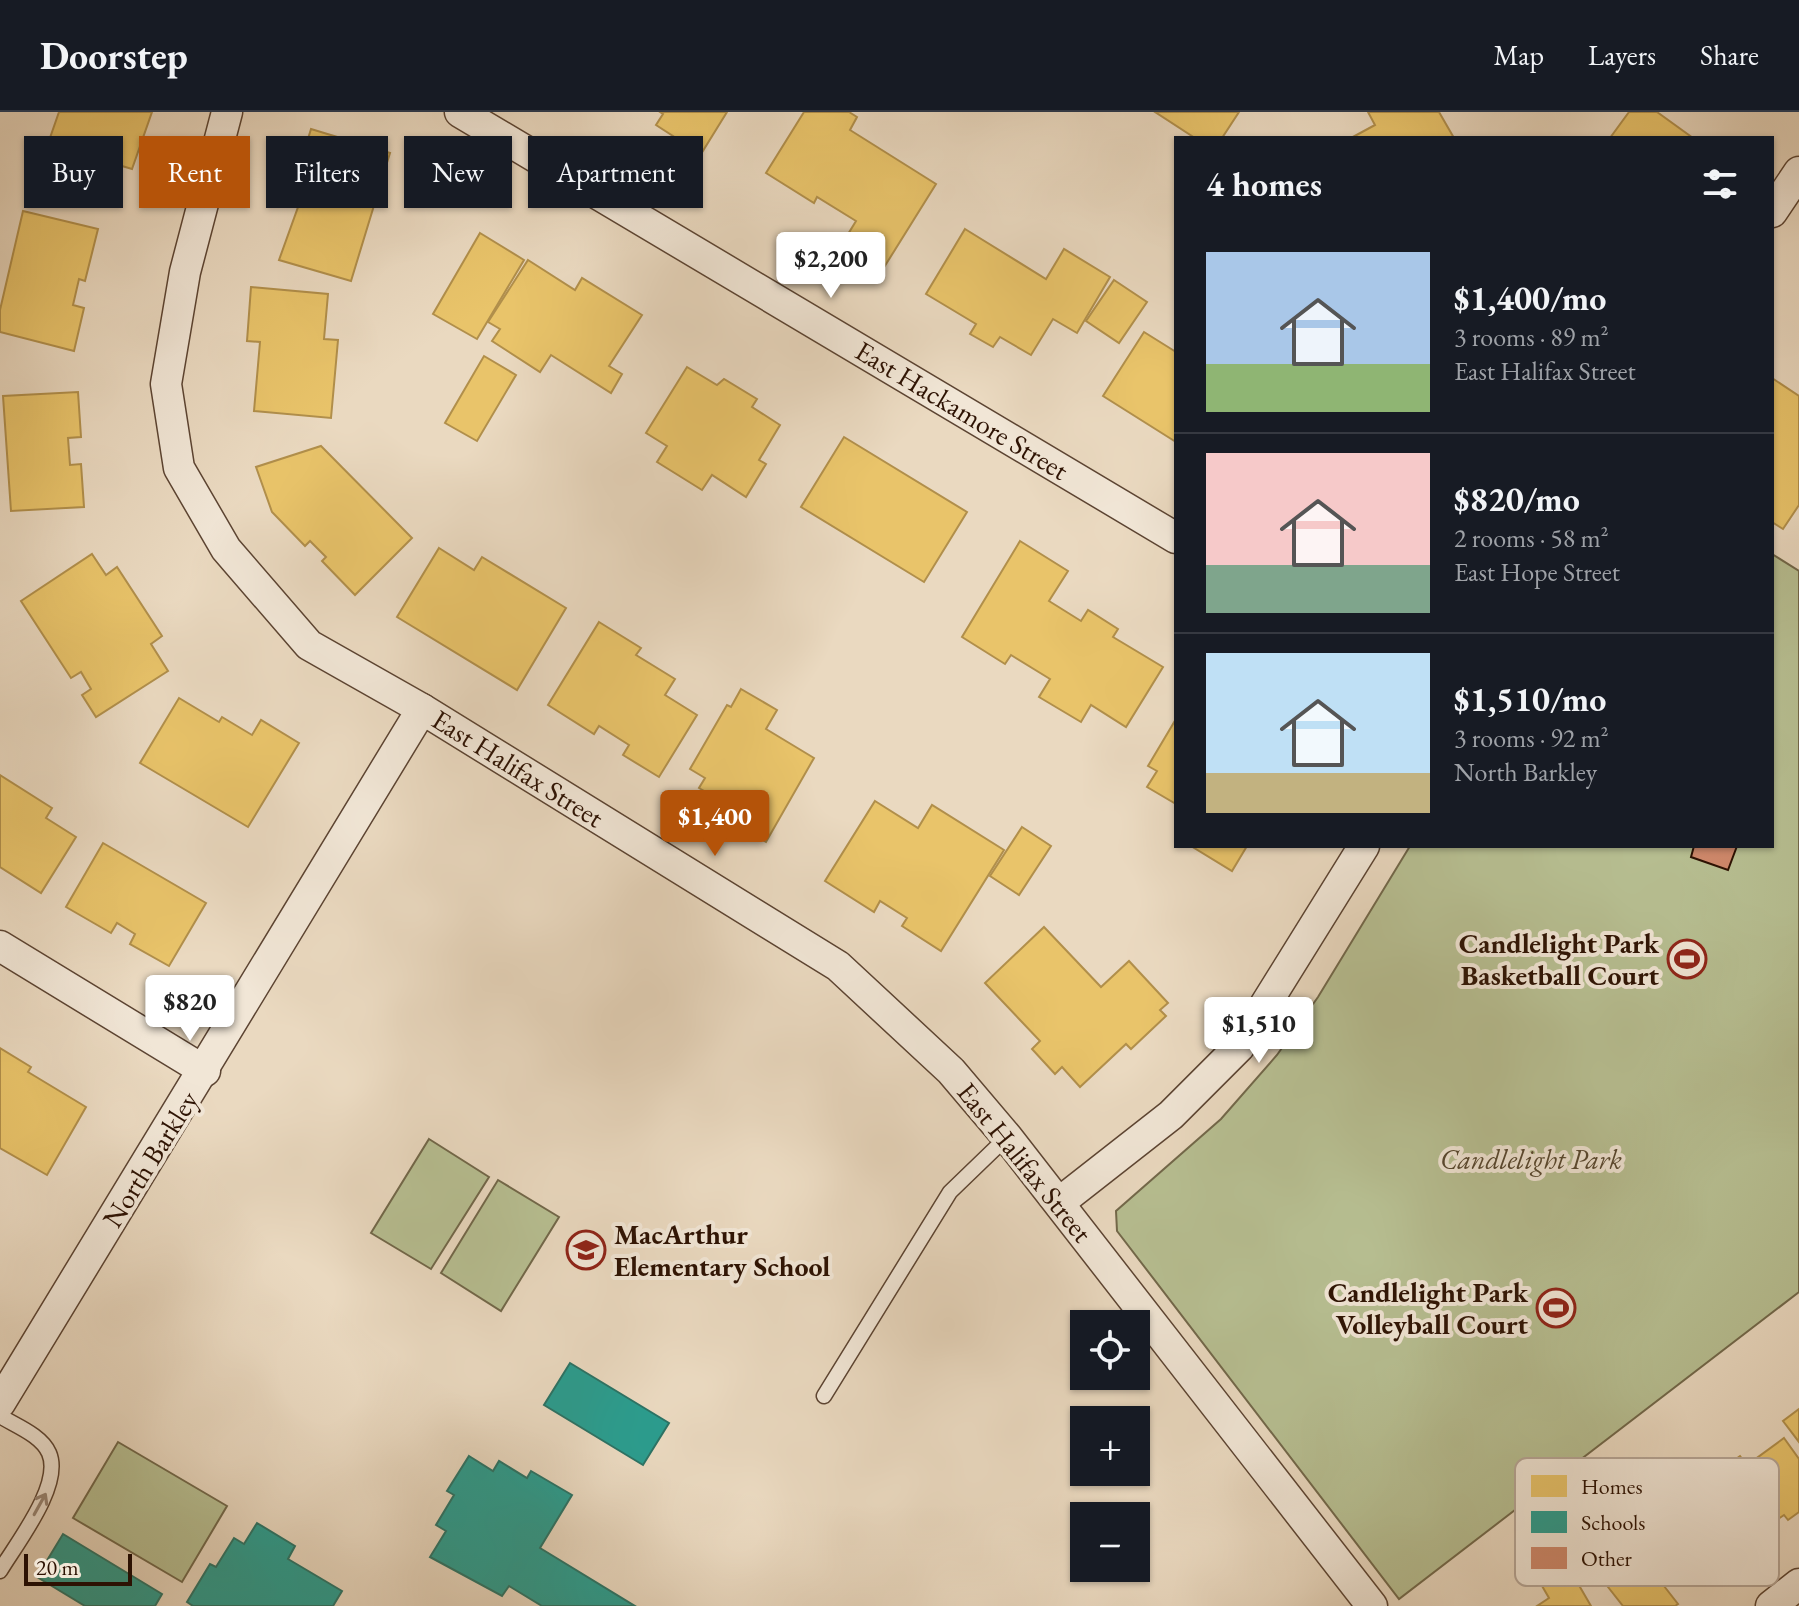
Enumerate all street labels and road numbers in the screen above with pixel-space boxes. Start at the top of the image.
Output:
street label: East Hackamore Street [849,332,1075,488]
street label: East Halifax Street [425,701,611,835]
street label: East Halifax Street [949,1075,1101,1250]
street label: North Barkley [94,1083,207,1234]

